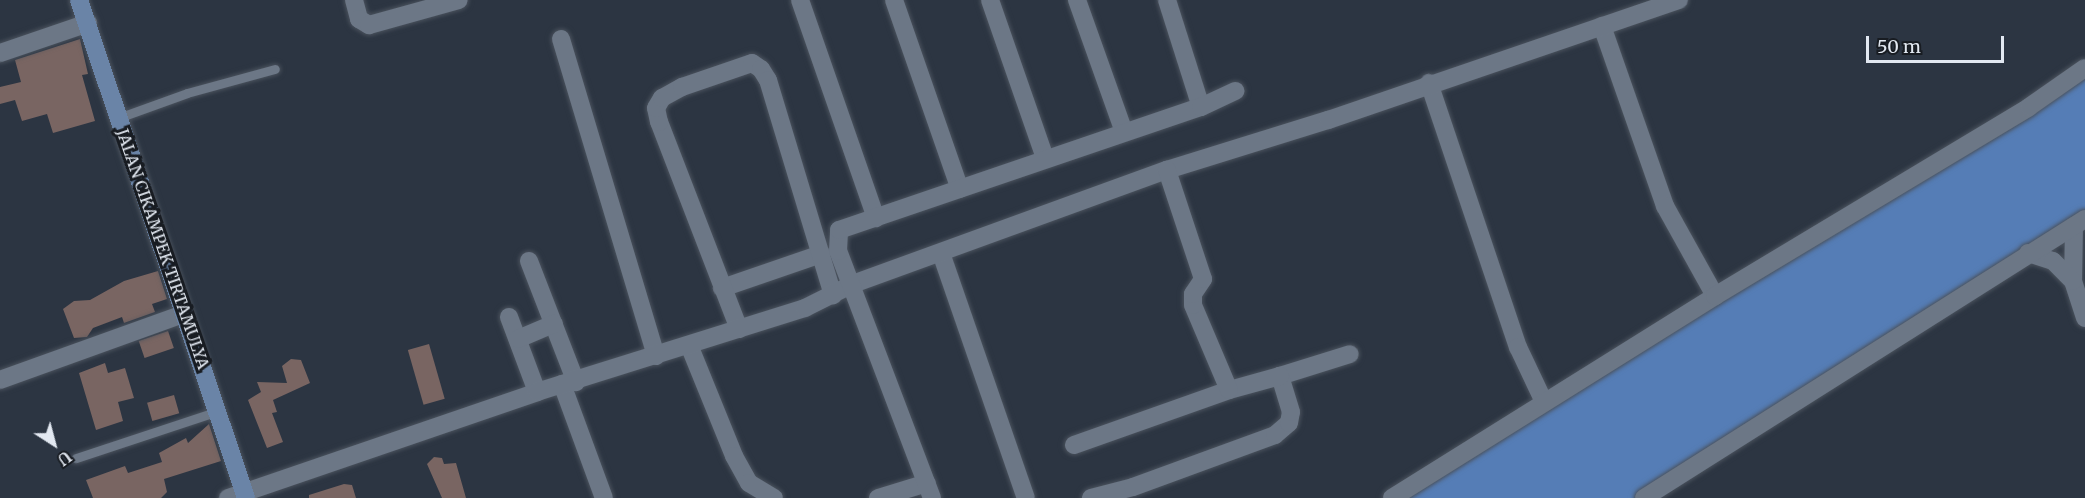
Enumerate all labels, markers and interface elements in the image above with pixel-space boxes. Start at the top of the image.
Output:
scale bar [1869,24,2007,62]
text: 50 m [1877,35,1921,58]
street label: JALAN CIKAMPEK TIRTAMULYA [113,126,213,372]
north arrow [24,414,84,474]
text: U [54,447,75,470]

